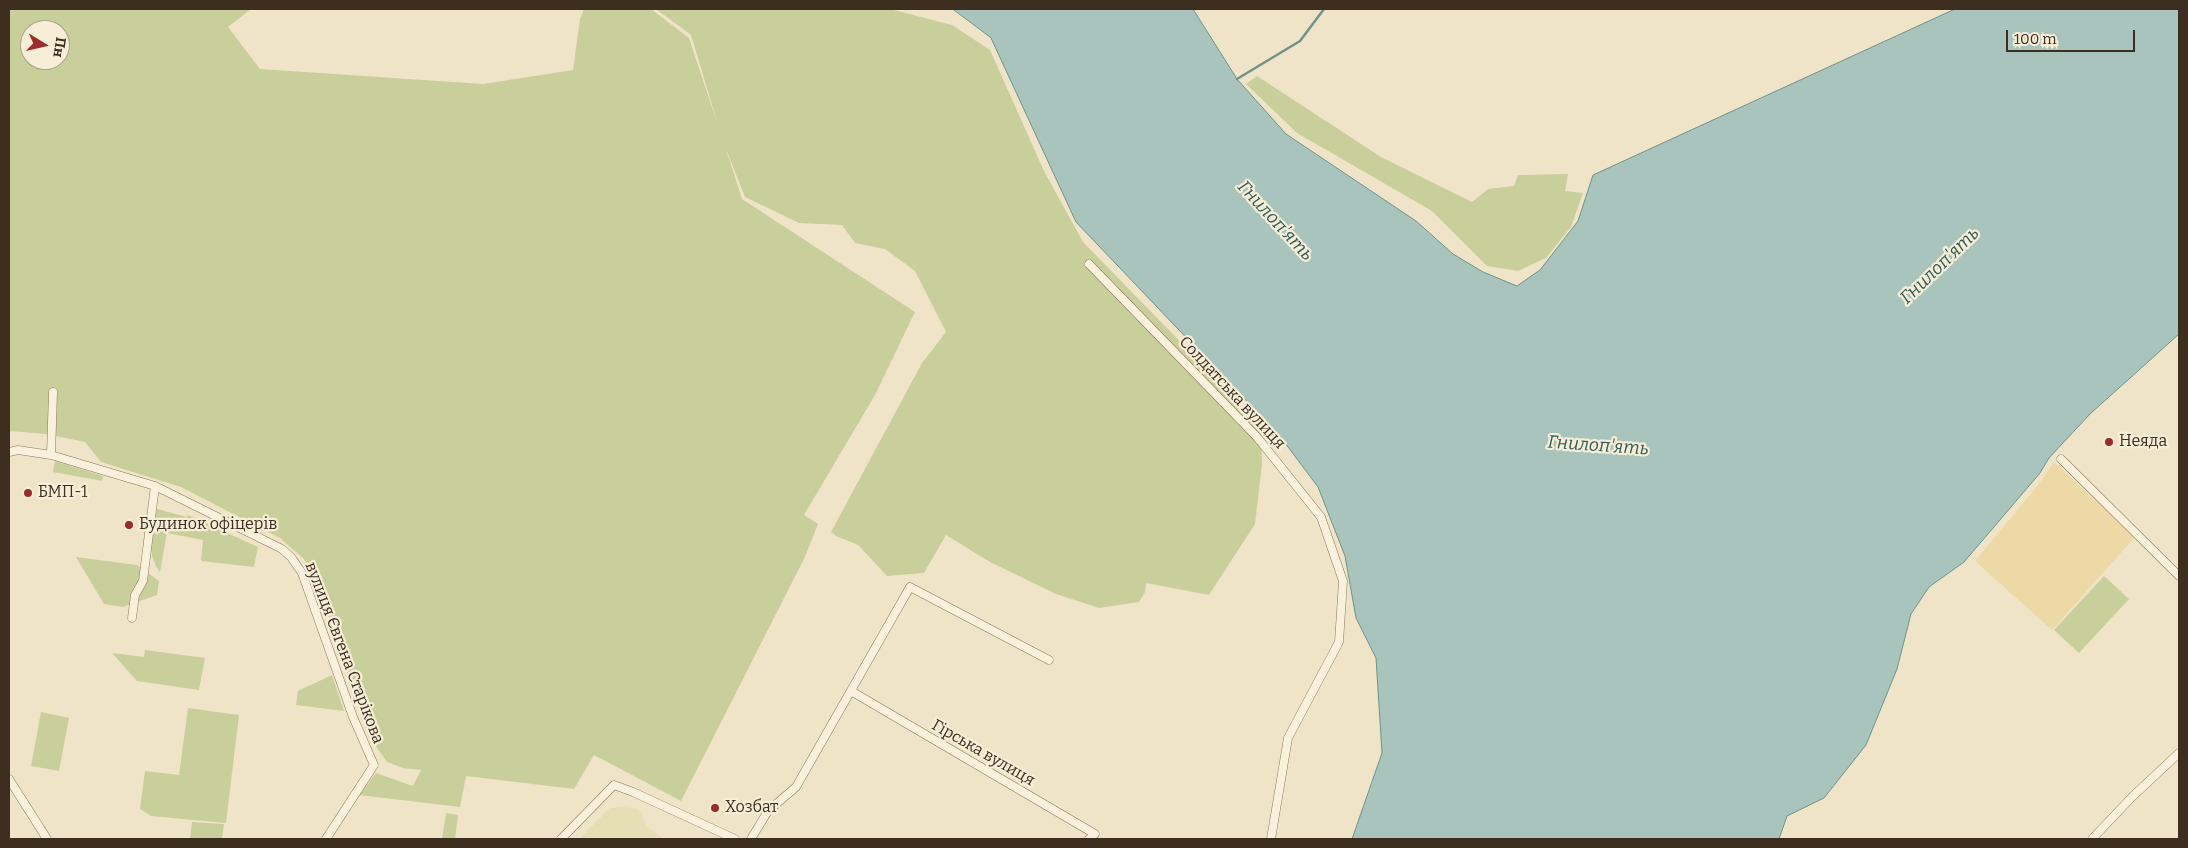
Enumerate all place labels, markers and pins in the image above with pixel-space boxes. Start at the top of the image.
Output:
place label: Неяда [2119,432,2167,452]
marker: Неяда [2103,436,2115,448]
place label: БМП-1 [38,483,87,503]
marker: БМП-1 [22,487,34,499]
place label: Будинок офіцерів [139,515,277,535]
marker: Будинок офіцерів [123,519,135,531]
place label: Хозбат [725,798,778,818]
marker: Хозбат [709,802,721,814]

